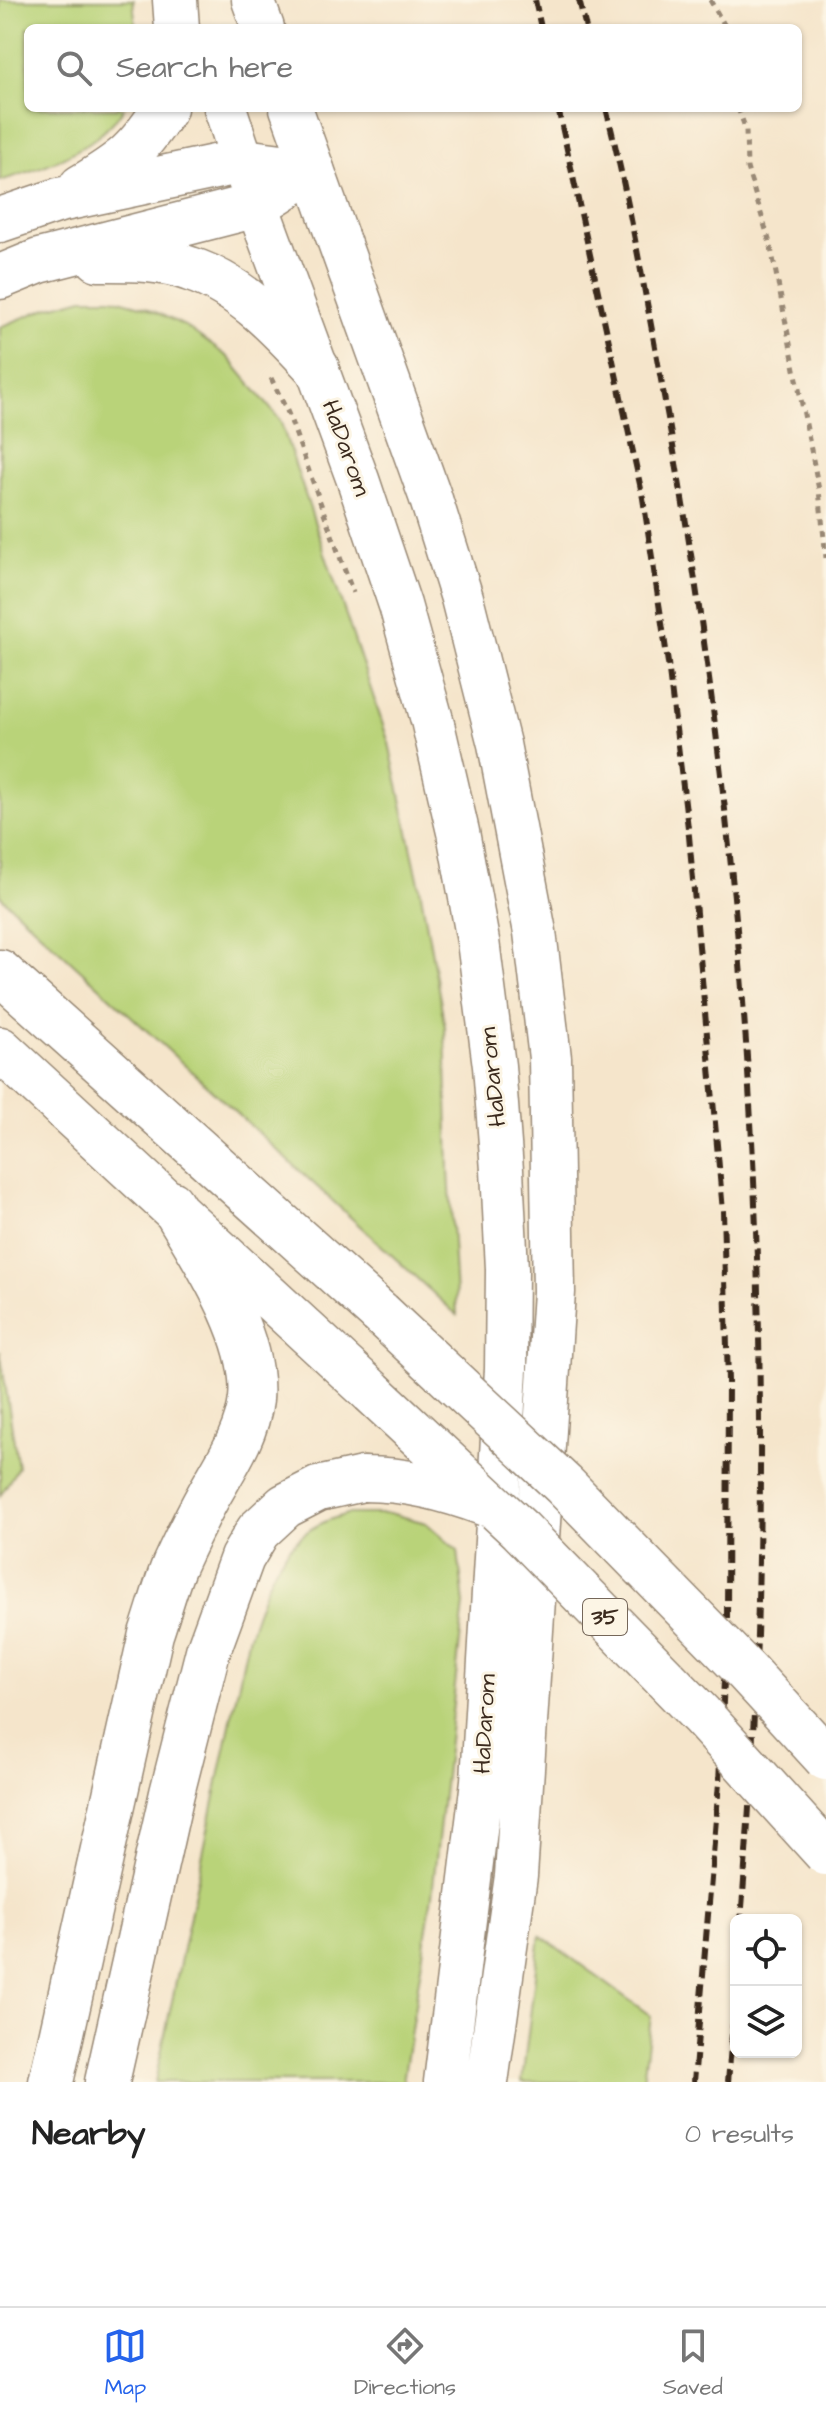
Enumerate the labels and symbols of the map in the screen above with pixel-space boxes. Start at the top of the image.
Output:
street label: HaDarom [313,395,379,501]
street label: HaDarom [471,1025,515,1128]
road number: 35 [583,1599,627,1635]
street label: HaDarom [465,1673,505,1775]

